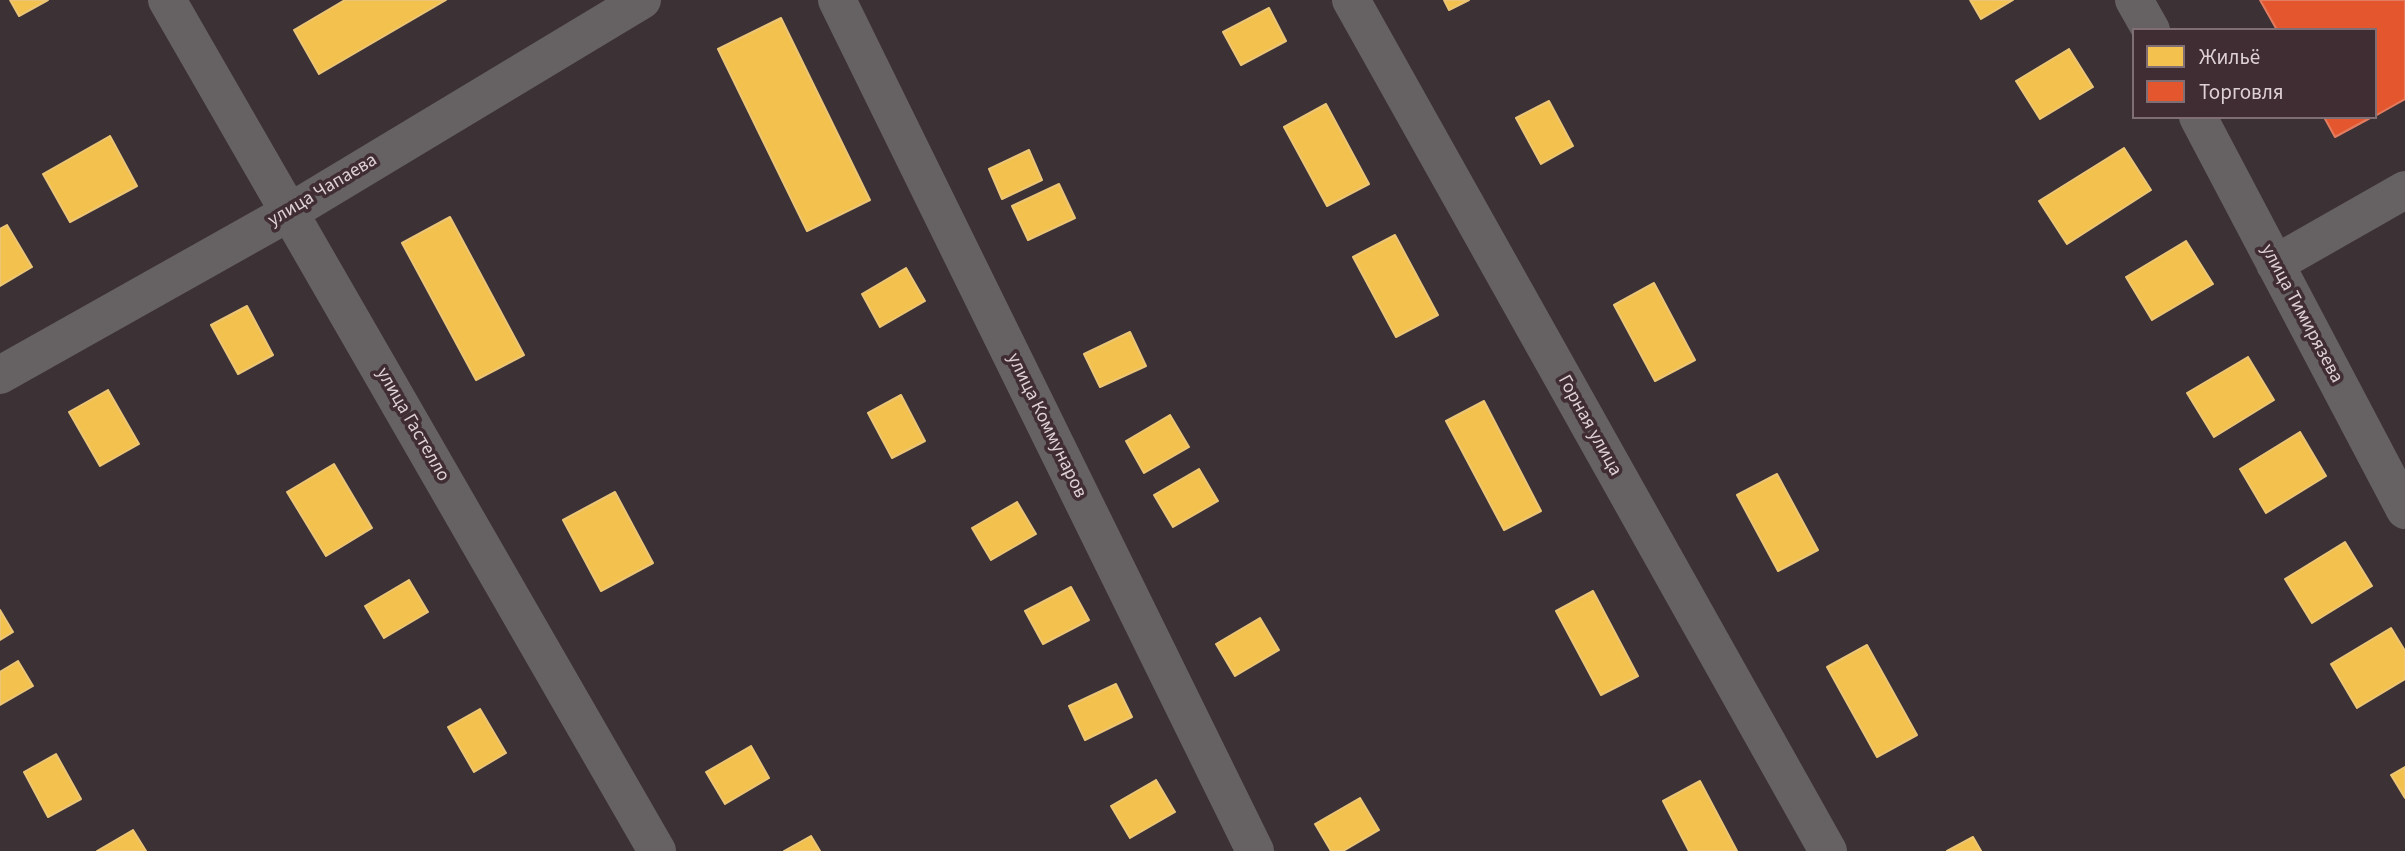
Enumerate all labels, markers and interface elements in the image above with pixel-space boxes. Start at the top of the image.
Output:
legend [2132,28,2377,119]
text: Жильё [2199,42,2260,72]
text: Торговля [2199,77,2284,107]
street label: улица Чапаева [264,149,382,233]
street label: улица Тимирязева [2255,241,2347,387]
street label: улица Коммунаров [1001,350,1091,502]
street label: улица Гастелло [370,364,454,486]
street label: Горная улица [1552,372,1626,480]

